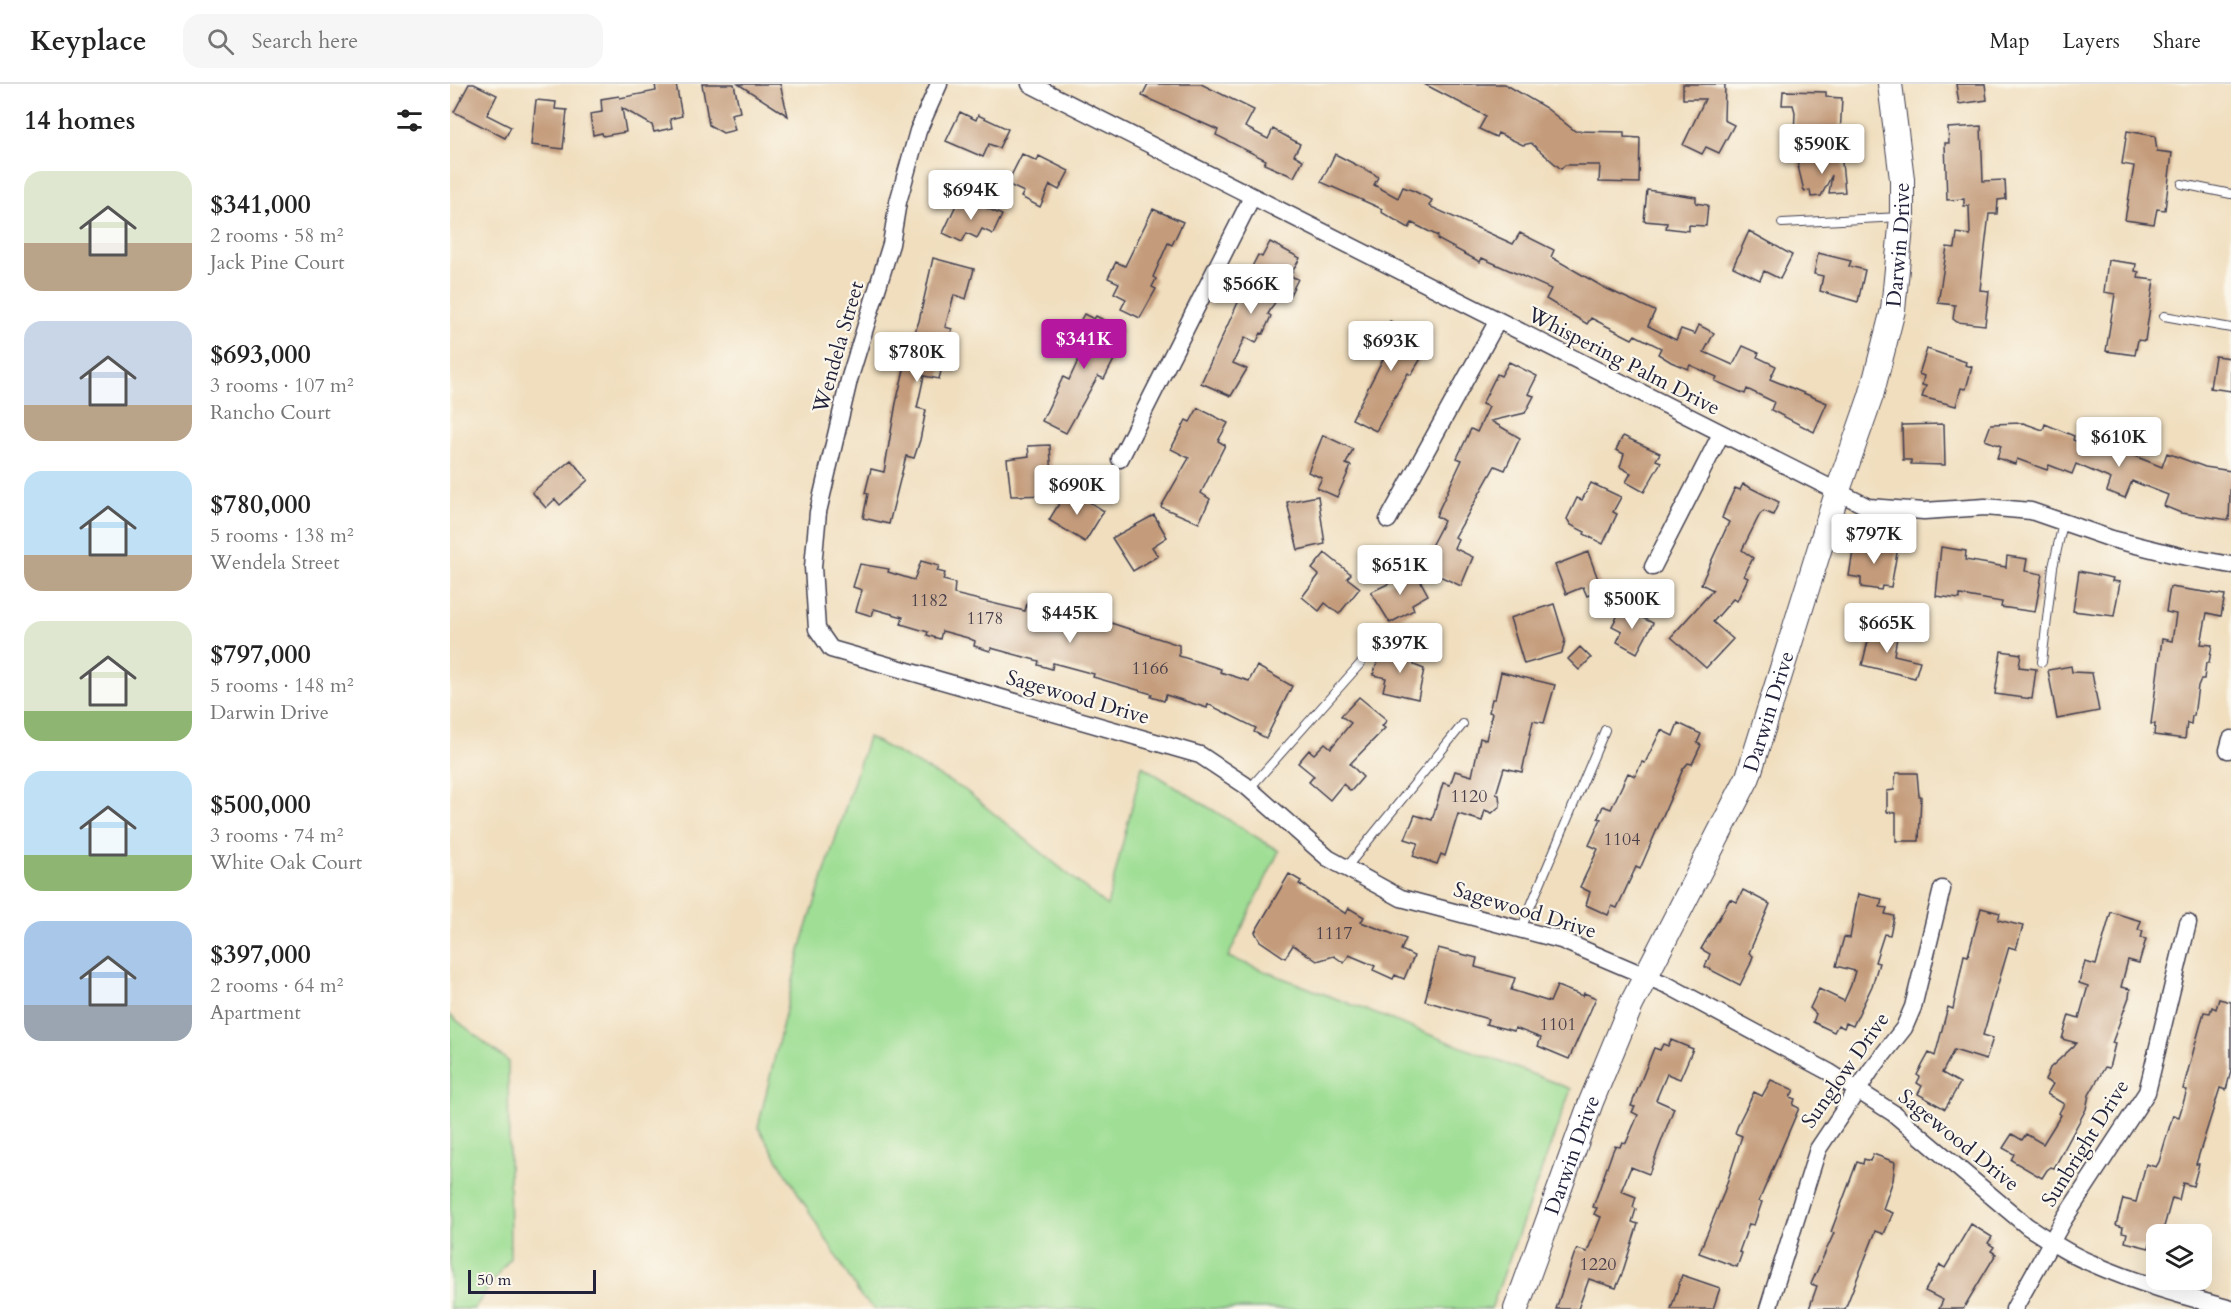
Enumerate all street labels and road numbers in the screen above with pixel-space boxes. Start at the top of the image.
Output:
street label: Darwin Drive [1879,182,1917,308]
street label: Wendela Street [806,277,871,417]
street label: Whispering Palm Drive [1522,300,1725,423]
street label: Darwin Drive [1736,648,1802,776]
street label: Sagewood Drive [1003,663,1153,732]
street label: Sagewood Drive [1450,875,1600,946]
street label: Sunglow Drive [1795,1006,1896,1134]
street label: Sunbright Drive [2035,1074,2136,1213]
street label: Sagewood Drive [1892,1083,2025,1198]
street label: Darwin Drive [1537,1091,1607,1219]

